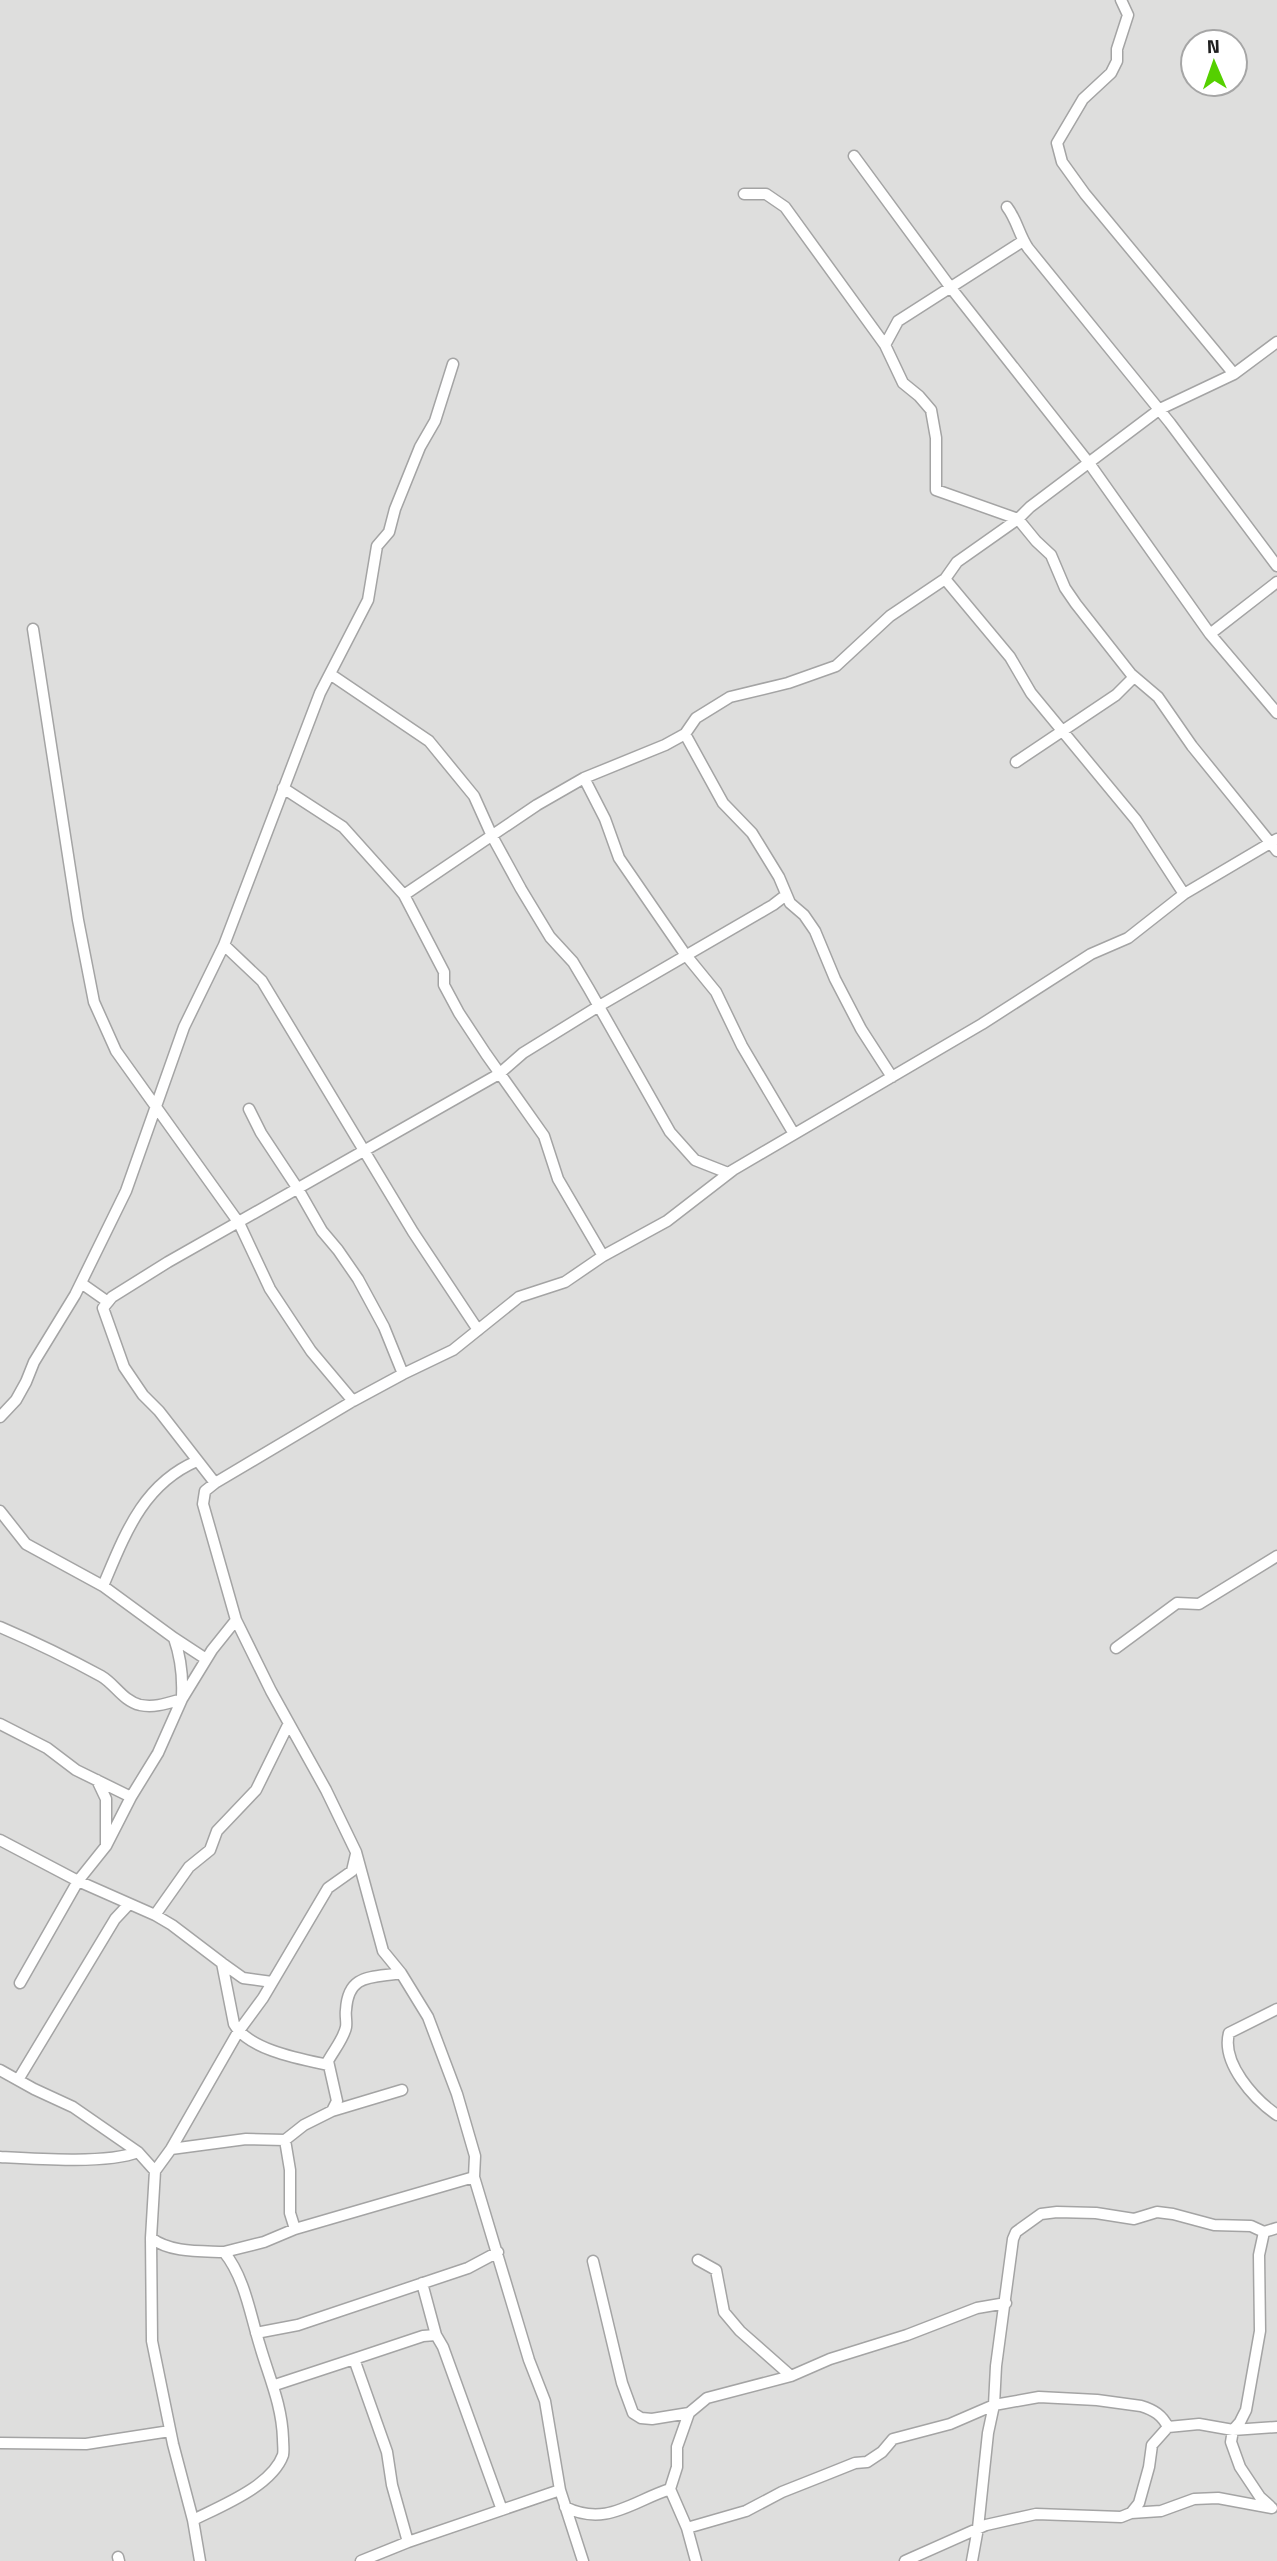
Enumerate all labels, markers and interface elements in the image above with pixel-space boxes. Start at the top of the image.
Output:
north arrow [1179,28,1249,98]
text: N [1206,31,1220,60]

